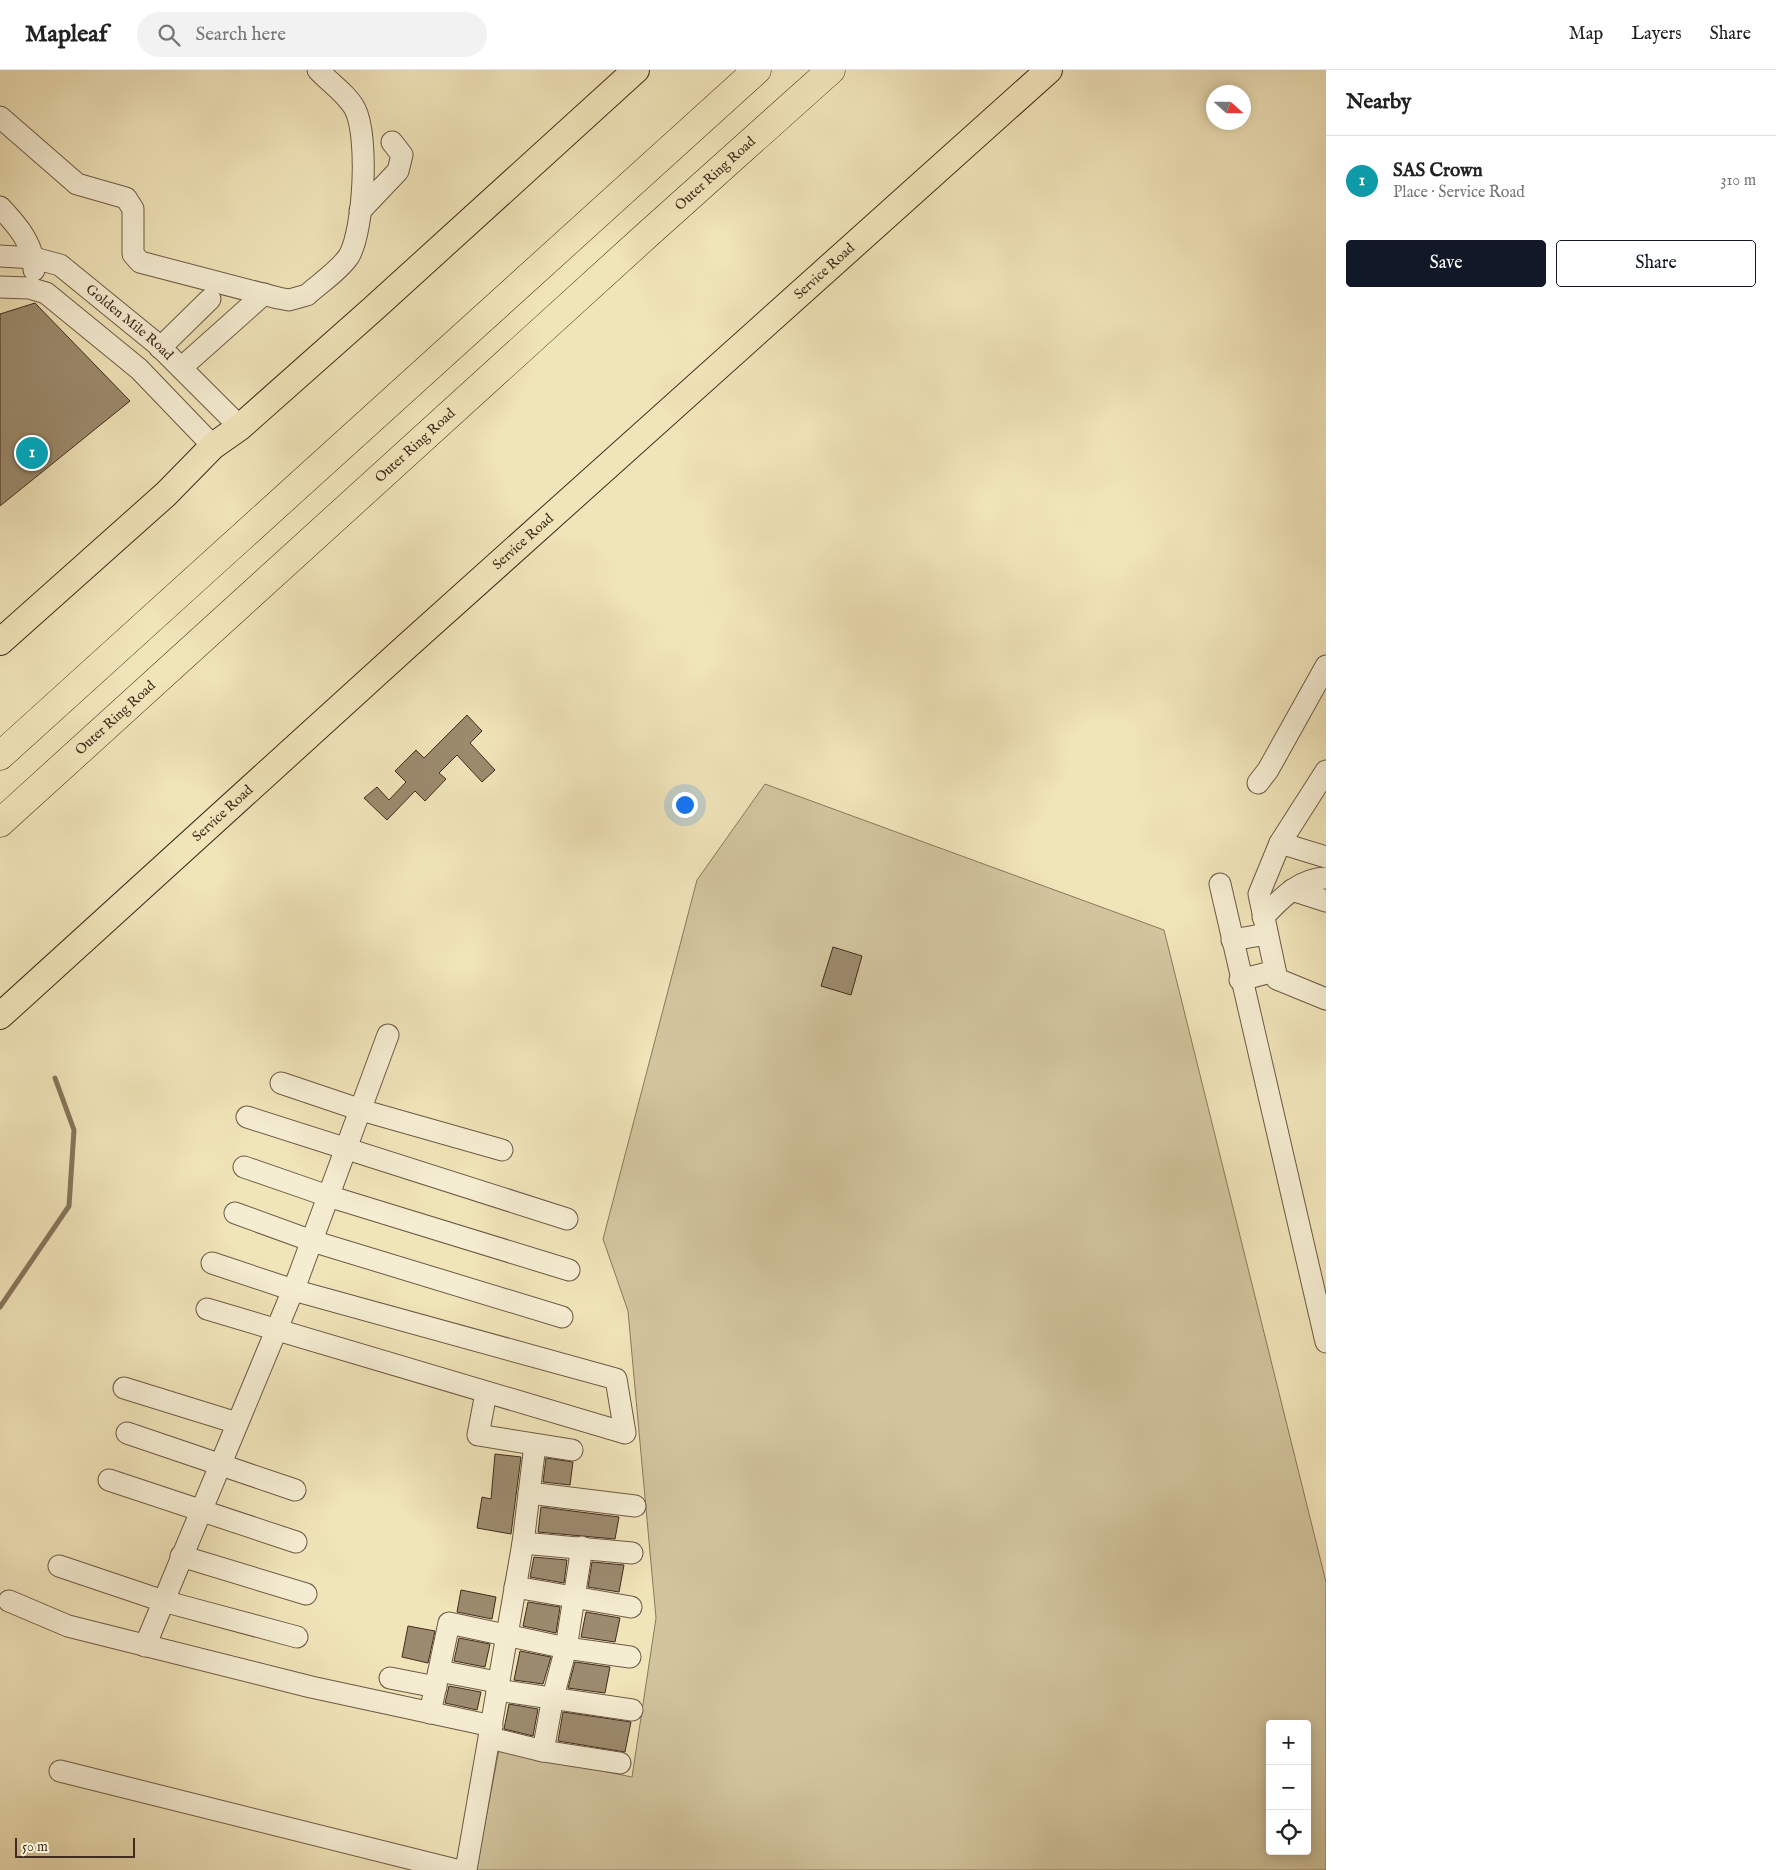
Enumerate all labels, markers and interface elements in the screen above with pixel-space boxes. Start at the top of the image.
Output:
search box [137,12,487,57]
text: Mapleaf [25,19,107,50]
icon: search [155,21,183,49]
text: Search here [195,23,286,47]
text: Map [1569,23,1603,46]
text: Layers [1631,23,1682,46]
text: Share [1710,23,1751,46]
north arrow [1206,85,1251,130]
text: Nearby [1346,89,1411,116]
street label: Outer Ring Road [671,132,760,215]
text: SAS Crown [1393,159,1483,183]
text: 1 [1359,171,1365,191]
text: 310 m [1720,171,1756,191]
text: Place · Service Road [1393,183,1525,203]
street label: Service Road [790,239,859,303]
button: Save [1346,240,1546,287]
button: Share [1556,240,1756,287]
street label: Golden Mile Road [82,281,177,364]
street label: Outer Ring Road [371,404,460,487]
pin: 1 [16,434,48,472]
street label: Service Road [489,509,558,574]
street label: Outer Ring Road [71,677,160,759]
street label: Service Road [189,781,257,846]
your location [672,792,698,818]
map controls [1266,1720,1311,1855]
button: + [1266,1720,1311,1765]
button: − [1266,1765,1311,1810]
button: locate [1266,1810,1311,1855]
scale bar [15,1835,135,1858]
text: 50 m [22,1838,48,1856]

